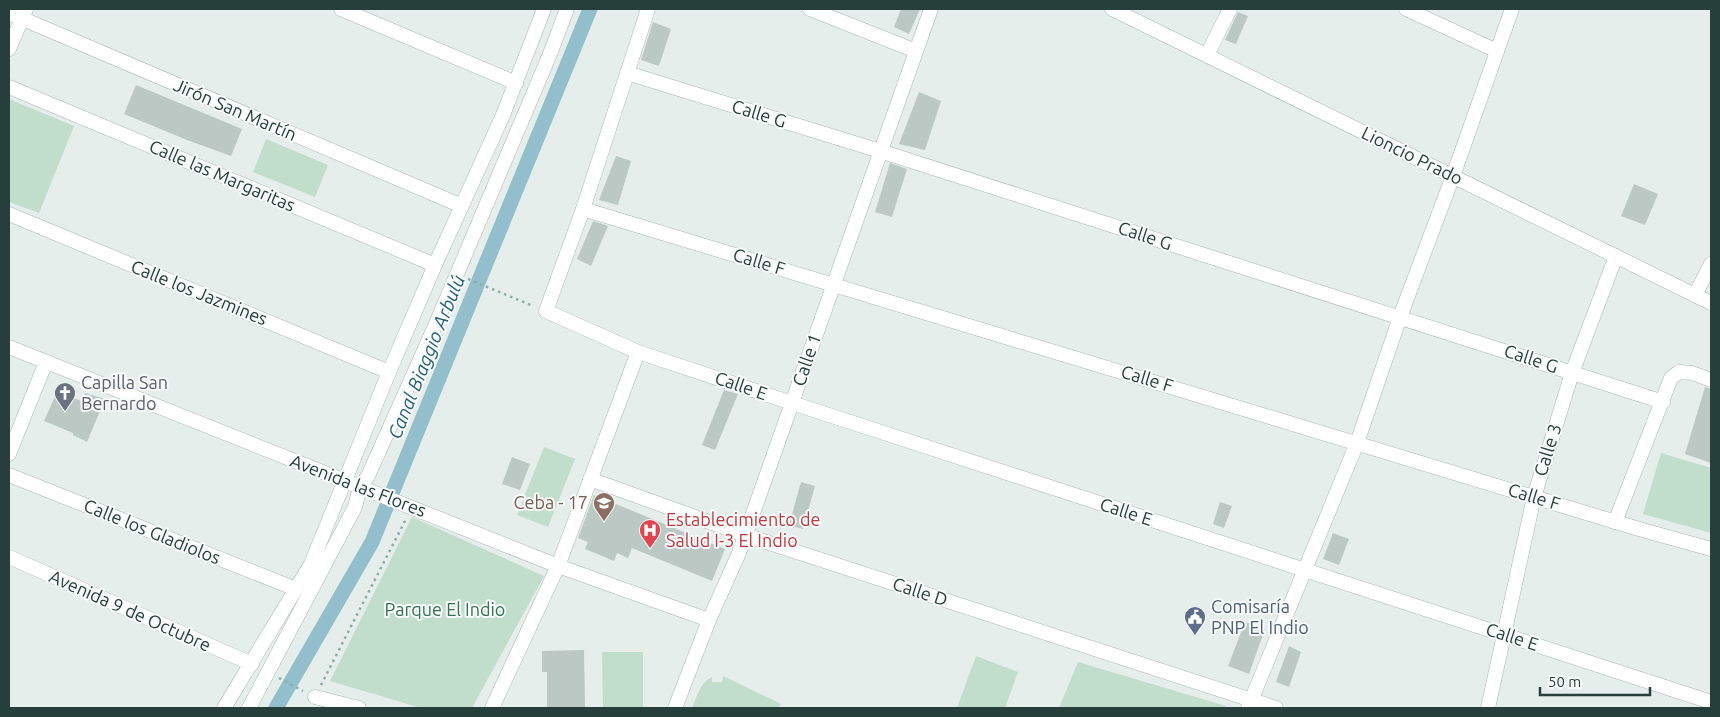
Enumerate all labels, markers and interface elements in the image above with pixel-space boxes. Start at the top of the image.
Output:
street label: Jirón San Martín [171,74,300,144]
street label: Calle G [730,95,789,131]
street label: Lioncio Prado [1359,122,1466,188]
street label: Calle las Margaritas [147,135,298,215]
street label: Calle G [1116,217,1175,253]
street label: Calle F [731,244,788,278]
street label: Calle los Jazmines [128,256,271,329]
water label: Canal Biaggio Arbulú [383,272,469,442]
street label: Calle 1 [788,331,824,388]
street label: Calle G [1502,340,1561,376]
street label: Calle F [1119,361,1176,395]
street label: Calle E [713,367,770,403]
place label: Capilla San Bernardo [81,372,168,413]
church icon: Capilla San Bernardo [53,381,77,412]
street label: Calle 3 [1530,421,1564,478]
street label: Avenida las Flores [288,450,429,520]
street label: Calle F [1506,479,1563,513]
school or university icon: Ceba - 17 [592,491,616,522]
place label: Ceba - 17 [514,492,588,512]
street label: Calle E [1098,493,1155,529]
street label: Calle los Gladiolos [81,495,224,568]
place label: Establecimiento de Salud I-3 El Indio [666,509,820,550]
hospital icon: Establecimiento de Salud I-3 El Indio [638,518,662,549]
street label: Avenida 9 de Octubre [47,565,214,655]
street label: Calle D [890,573,950,609]
place label: Comisaría PNP El Indio [1211,596,1309,637]
park label: Parque El Indio [385,599,505,619]
public building icon: Comisaría PNP El Indio [1183,605,1207,636]
street label: Calle E [1484,618,1541,654]
scale bar [1540,664,1650,696]
text: 50 m [1548,673,1581,690]

